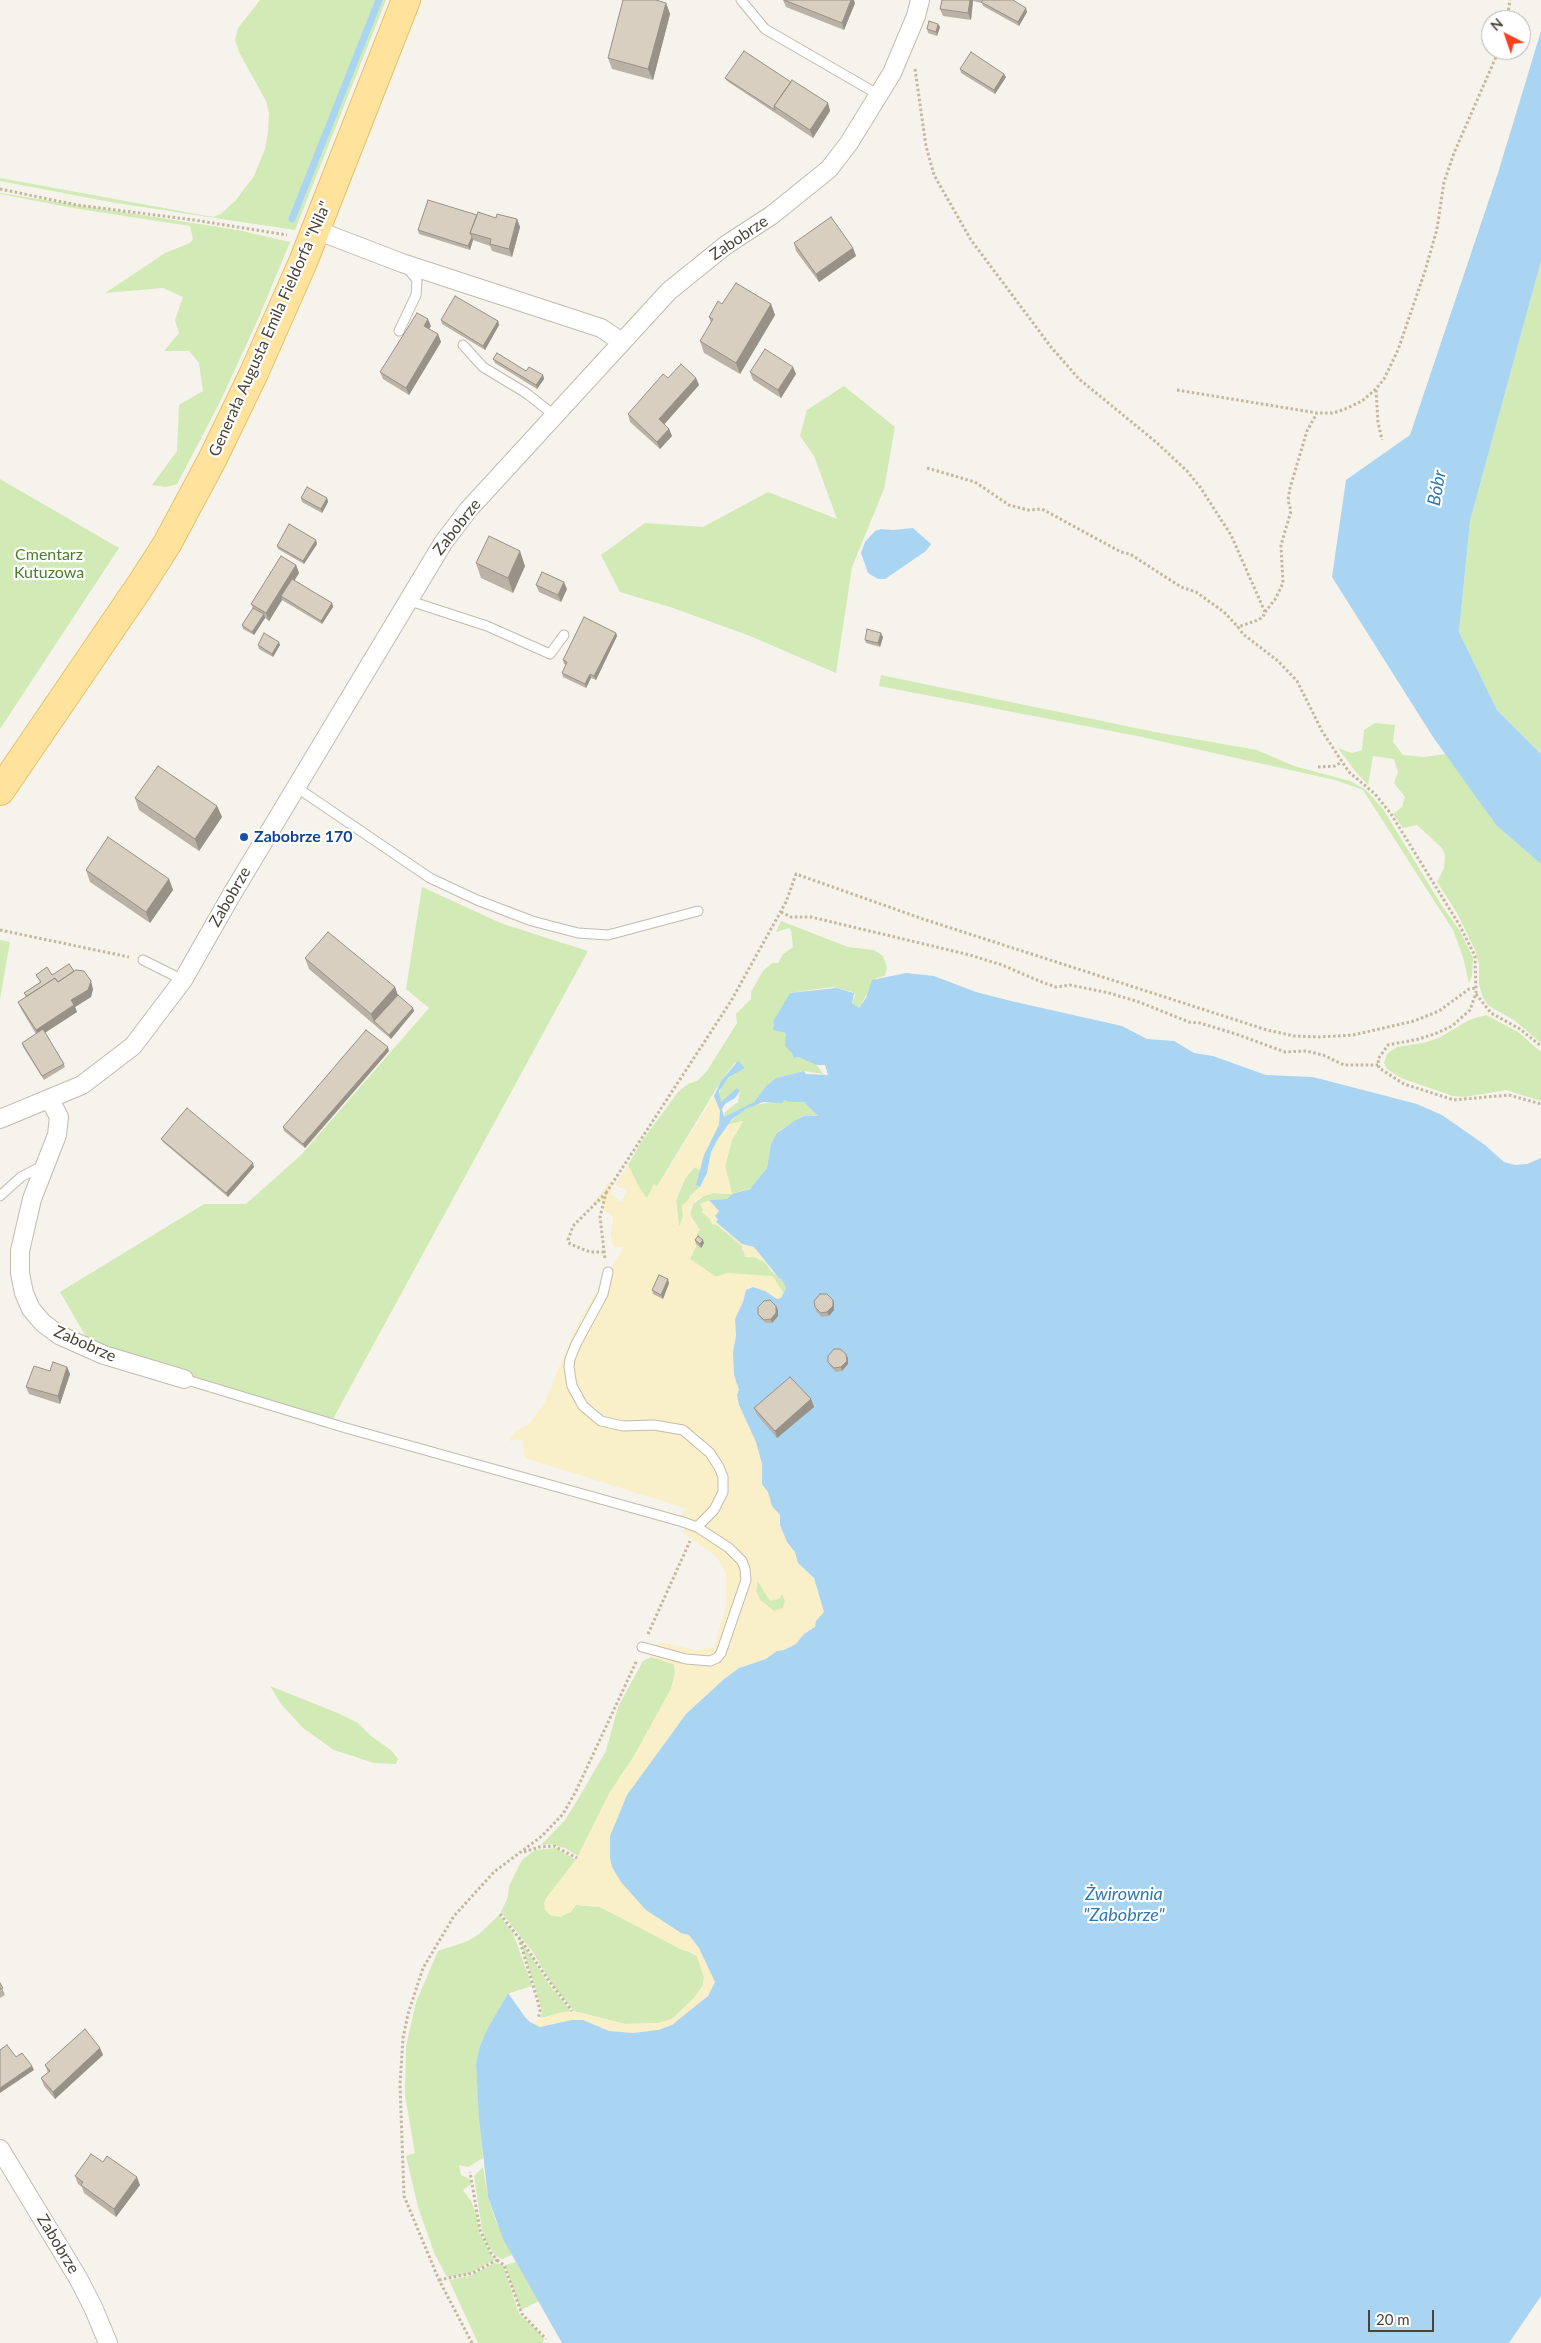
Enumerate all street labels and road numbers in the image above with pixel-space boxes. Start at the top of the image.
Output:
street label: Generała Augusta Emila Fieldorfa "Nila" [205,198,335,460]
street label: Zabobrze [706,212,772,264]
street label: Zabobrze [429,495,485,559]
street label: Zabobrze [205,864,255,930]
street label: Zabobrze [51,1322,119,1366]
street label: Zabobrze [33,2211,83,2277]

